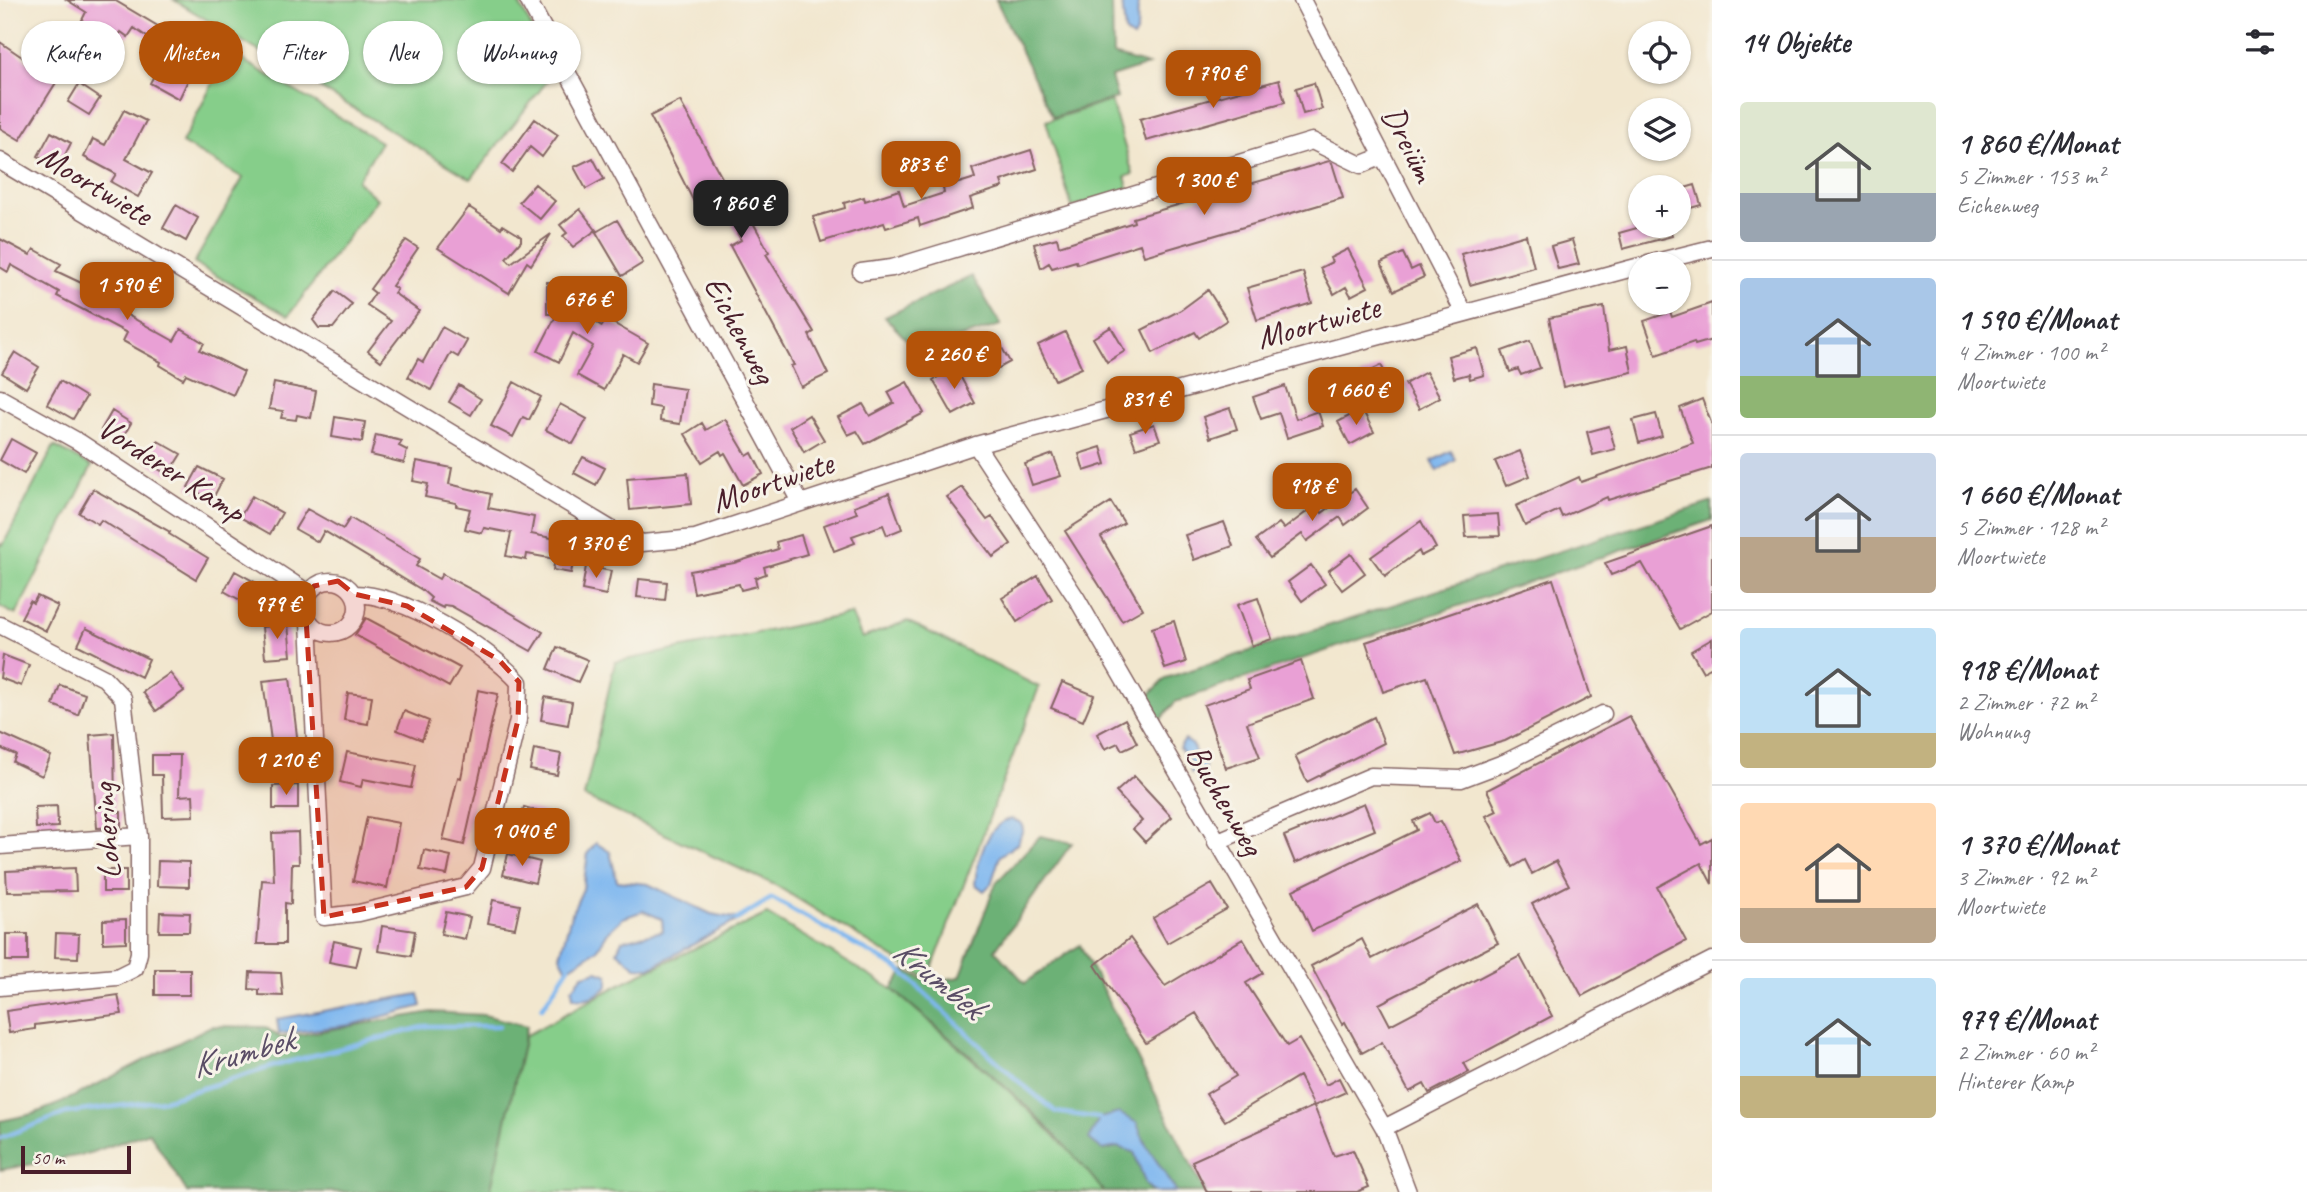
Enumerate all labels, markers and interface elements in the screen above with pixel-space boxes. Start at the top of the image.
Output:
chip: Kaufen [21,21,125,84]
chip: Mieten [139,21,243,84]
chip: Filter [257,21,349,84]
chip: Neu [363,21,443,84]
chip: Wohnung [457,21,581,84]
map controls [1628,21,1691,315]
button: locate [1628,21,1691,84]
text: 14 Objekte [1740,23,1850,61]
icon: filters [2241,23,2279,61]
pin: 1 790 € [1148,50,1278,110]
text: 1 790 € [1182,58,1244,87]
button: layers [1628,98,1691,161]
street label: Dreiüm [1372,99,1447,190]
text: 1 860 €/Monat [1957,124,2118,162]
icon: home [1796,130,1880,214]
street label: Moortwiete [31,135,162,236]
pin: 883 € [872,142,970,201]
text: 883 € [898,149,944,178]
pin: 1 300 € [1139,158,1269,217]
text: 5 Zimmer · 153 m² [1957,162,2104,191]
text: 1 300 € [1173,165,1235,194]
button: + [1628,175,1691,238]
pin: 1 860 € [676,180,806,240]
text: 1 860 € [709,188,773,217]
text: Eichenweg [1957,191,2037,220]
button: − [1628,252,1691,315]
pin: 1 590 € [62,262,192,322]
street label: Eichenweg [694,269,787,392]
text: 1 590 € [96,270,158,299]
pin: 676 € [538,276,636,336]
text: 676 € [563,284,611,313]
street label: Moortwiete [1252,285,1386,358]
text: 1 590 €/Monat [1957,300,2117,338]
icon: home [1796,306,1880,390]
pin: 2 260 € [889,332,1019,391]
text: 4 Zimmer · 100 m² [1957,338,2104,367]
text: 2 260 € [922,339,986,368]
text: Moortwiete [1957,367,2044,396]
pin: 1 660 € [1291,368,1421,427]
text: 1 660 € [1324,375,1388,404]
pin: 831 € [1096,376,1194,436]
text: 831 € [1122,384,1168,413]
street label: Vorderer Kamp [90,406,255,533]
street label: Moortwiete [706,441,841,522]
pin: 918 € [1263,463,1361,523]
text: 918 € [1289,471,1335,500]
text: 1 660 €/Monat [1957,475,2119,513]
icon: home [1796,481,1880,565]
text: 5 Zimmer · 128 m² [1957,513,2104,542]
pin: 1 370 € [531,520,661,580]
text: 1 370 € [565,528,627,557]
text: Moortwiete [1957,542,2044,571]
pin: 979 € [228,582,326,641]
text: 979 € [254,589,300,618]
text: 918 €/Monat [1957,650,2097,688]
icon: home [1796,656,1880,740]
text: 2 Zimmer · 72 m² [1957,688,2094,717]
text: Wohnung [1957,717,2030,746]
street label: Buchenweg [1177,737,1275,864]
pin: 1 210 € [221,738,351,797]
text: 1 210 € [255,745,317,774]
street label: Lohering [82,780,130,880]
pin: 1 040 € [457,808,587,868]
text: 1 040 € [491,816,553,845]
text: 1 370 €/Monat [1957,825,2118,863]
icon: home [1796,831,1880,915]
text: 3 Zimmer · 92 m² [1957,863,2094,892]
text: Moortwiete [1957,892,2044,921]
water label: Krumbek [884,928,998,1032]
text: 979 €/Monat [1957,1000,2096,1038]
icon: home [1796,1006,1880,1090]
water label: Krumbek [186,1015,304,1088]
text: 2 Zimmer · 60 m² [1957,1038,2094,1067]
text: Hinterer Kamp [1957,1067,2073,1096]
scale bar [21,1143,131,1175]
text: 50 m [32,1146,64,1170]

